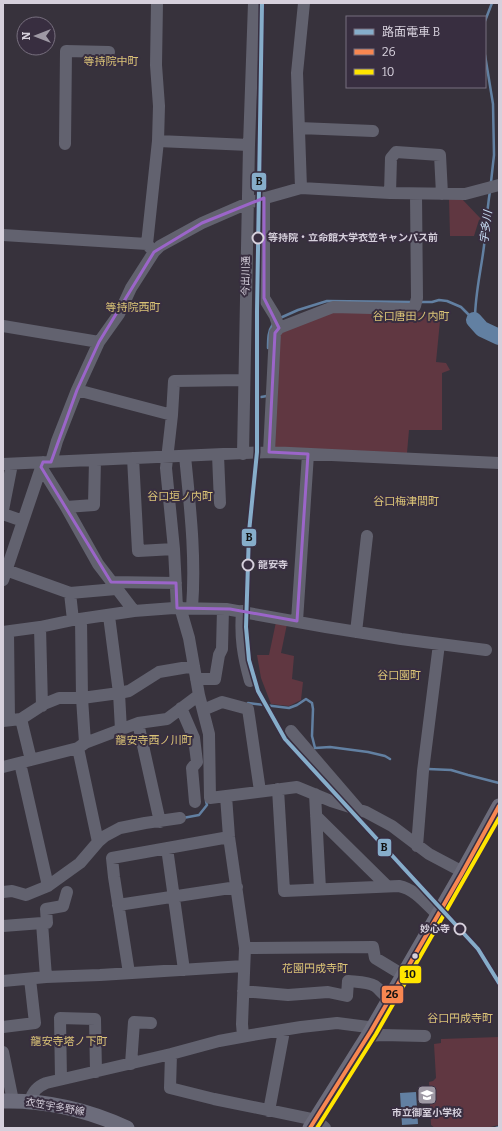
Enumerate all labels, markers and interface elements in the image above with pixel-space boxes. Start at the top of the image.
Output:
north arrow [16,16,56,56]
legend [346,16,486,88]
text: 路面電車 B [382,25,440,39]
text: N [20,31,33,40]
text: 26 [382,45,396,59]
district label: 等持院中町 [84,55,139,68]
text: 10 [382,65,395,79]
line badge: B [251,172,267,191]
text: B [255,175,263,188]
water label: 宇多川 [478,209,495,244]
marker: 等持院・立命館大学衣笠キャンパス前 [251,231,265,245]
place label: 等持院・立命館大学衣笠キャンパス前 [268,232,438,244]
street label: 今出川通 [240,256,252,296]
district label: 等持院西町 [106,301,161,314]
district label: 谷口唐田ノ内町 [373,310,450,323]
district label: 谷口垣ノ内町 [147,490,213,503]
district label: 谷口梅津間町 [373,495,439,508]
line badge: B [241,528,257,547]
text: B [245,531,253,544]
marker: 龍安寺 [241,558,255,572]
place label: 龍安寺 [258,559,288,571]
district label: 谷口園町 [377,669,421,682]
district label: 龍安寺西ノ川町 [116,734,193,747]
line badge: B [377,838,392,857]
text: B [380,841,388,854]
marker: 妙心寺 [453,922,467,936]
place label: 妙心寺 [420,923,450,935]
unlabelled marker [410,951,420,961]
district label: 花園円成寺町 [282,962,348,975]
line badge: 10 [399,965,422,984]
text: 10 [404,968,416,981]
line badge: 26 [381,985,404,1004]
text: 26 [386,988,399,1001]
district label: 谷口円成寺町 [427,1012,493,1025]
district label: 龍安寺塔ノ下町 [31,1035,108,1048]
school or university icon: 市立御室小学校 [416,1084,438,1106]
street label: 衣笠宇多野線 [23,1096,86,1118]
place label: 市立御室小学校 [392,1107,462,1119]

